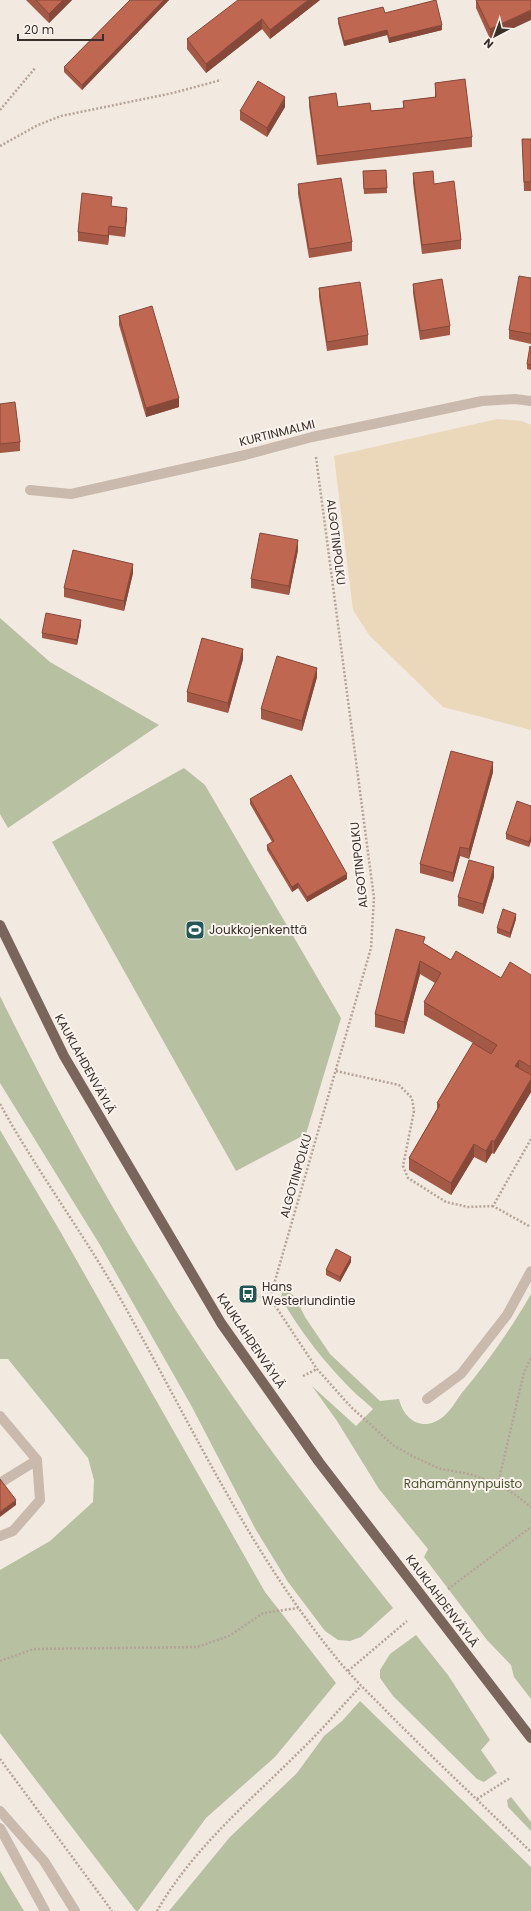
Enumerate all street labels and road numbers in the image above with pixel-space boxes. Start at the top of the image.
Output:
street label: KURTINMALMI [237,415,317,450]
street label: ALGOTINPOLKU [323,498,350,586]
street label: ALGOTINPOLKU [346,821,371,909]
street label: KAUKLAHDENVÄYLÄ [51,1011,120,1117]
street label: ALGOTINPOLKU [275,1132,316,1220]
street label: KAUKLAHDENVÄYLÄ [213,1290,290,1392]
street label: KAUKLAHDENVÄYLÄ [402,1551,483,1650]

